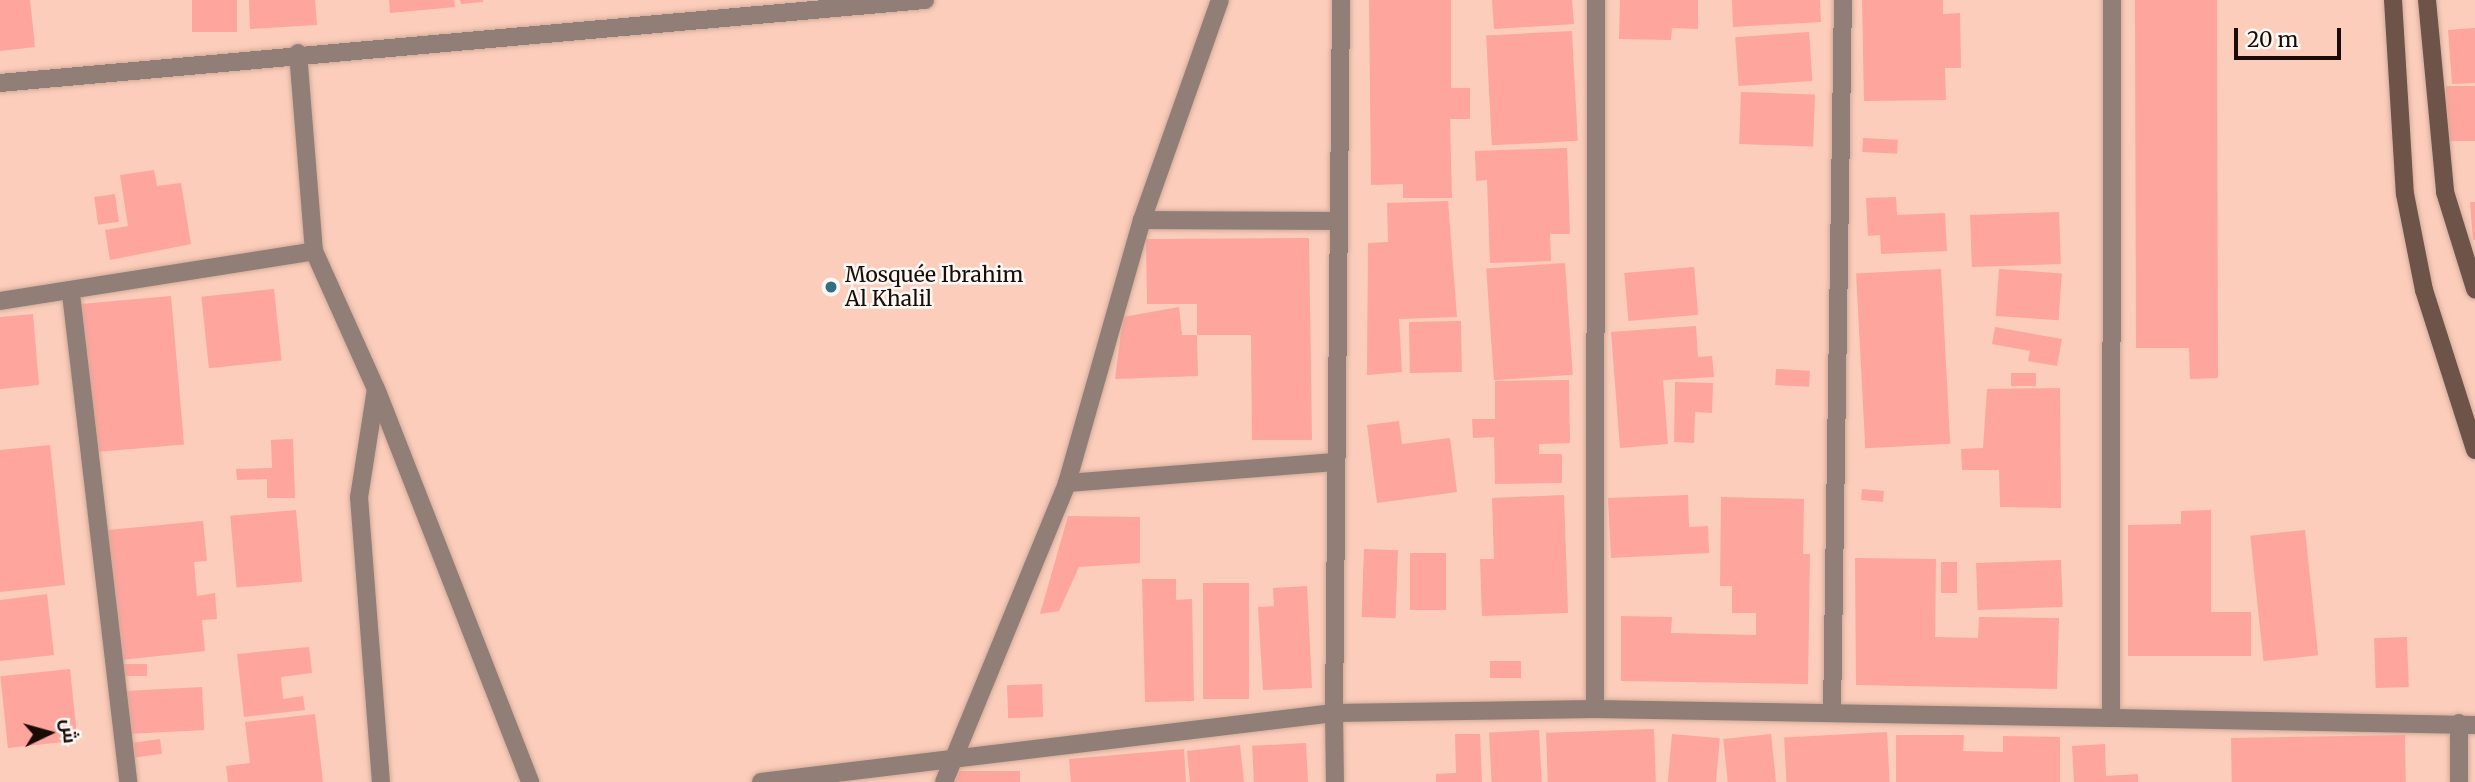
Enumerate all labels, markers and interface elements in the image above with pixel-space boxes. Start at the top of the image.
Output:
scale bar [2237,14,2344,58]
text: 20 m [2247,26,2298,53]
place label: Mosquée Ibrahim Al Khalil [845,262,1023,312]
marker: Mosquée Ibrahim Al Khalil [823,279,839,295]
north arrow [14,698,84,768]
text: ش [57,718,83,744]

